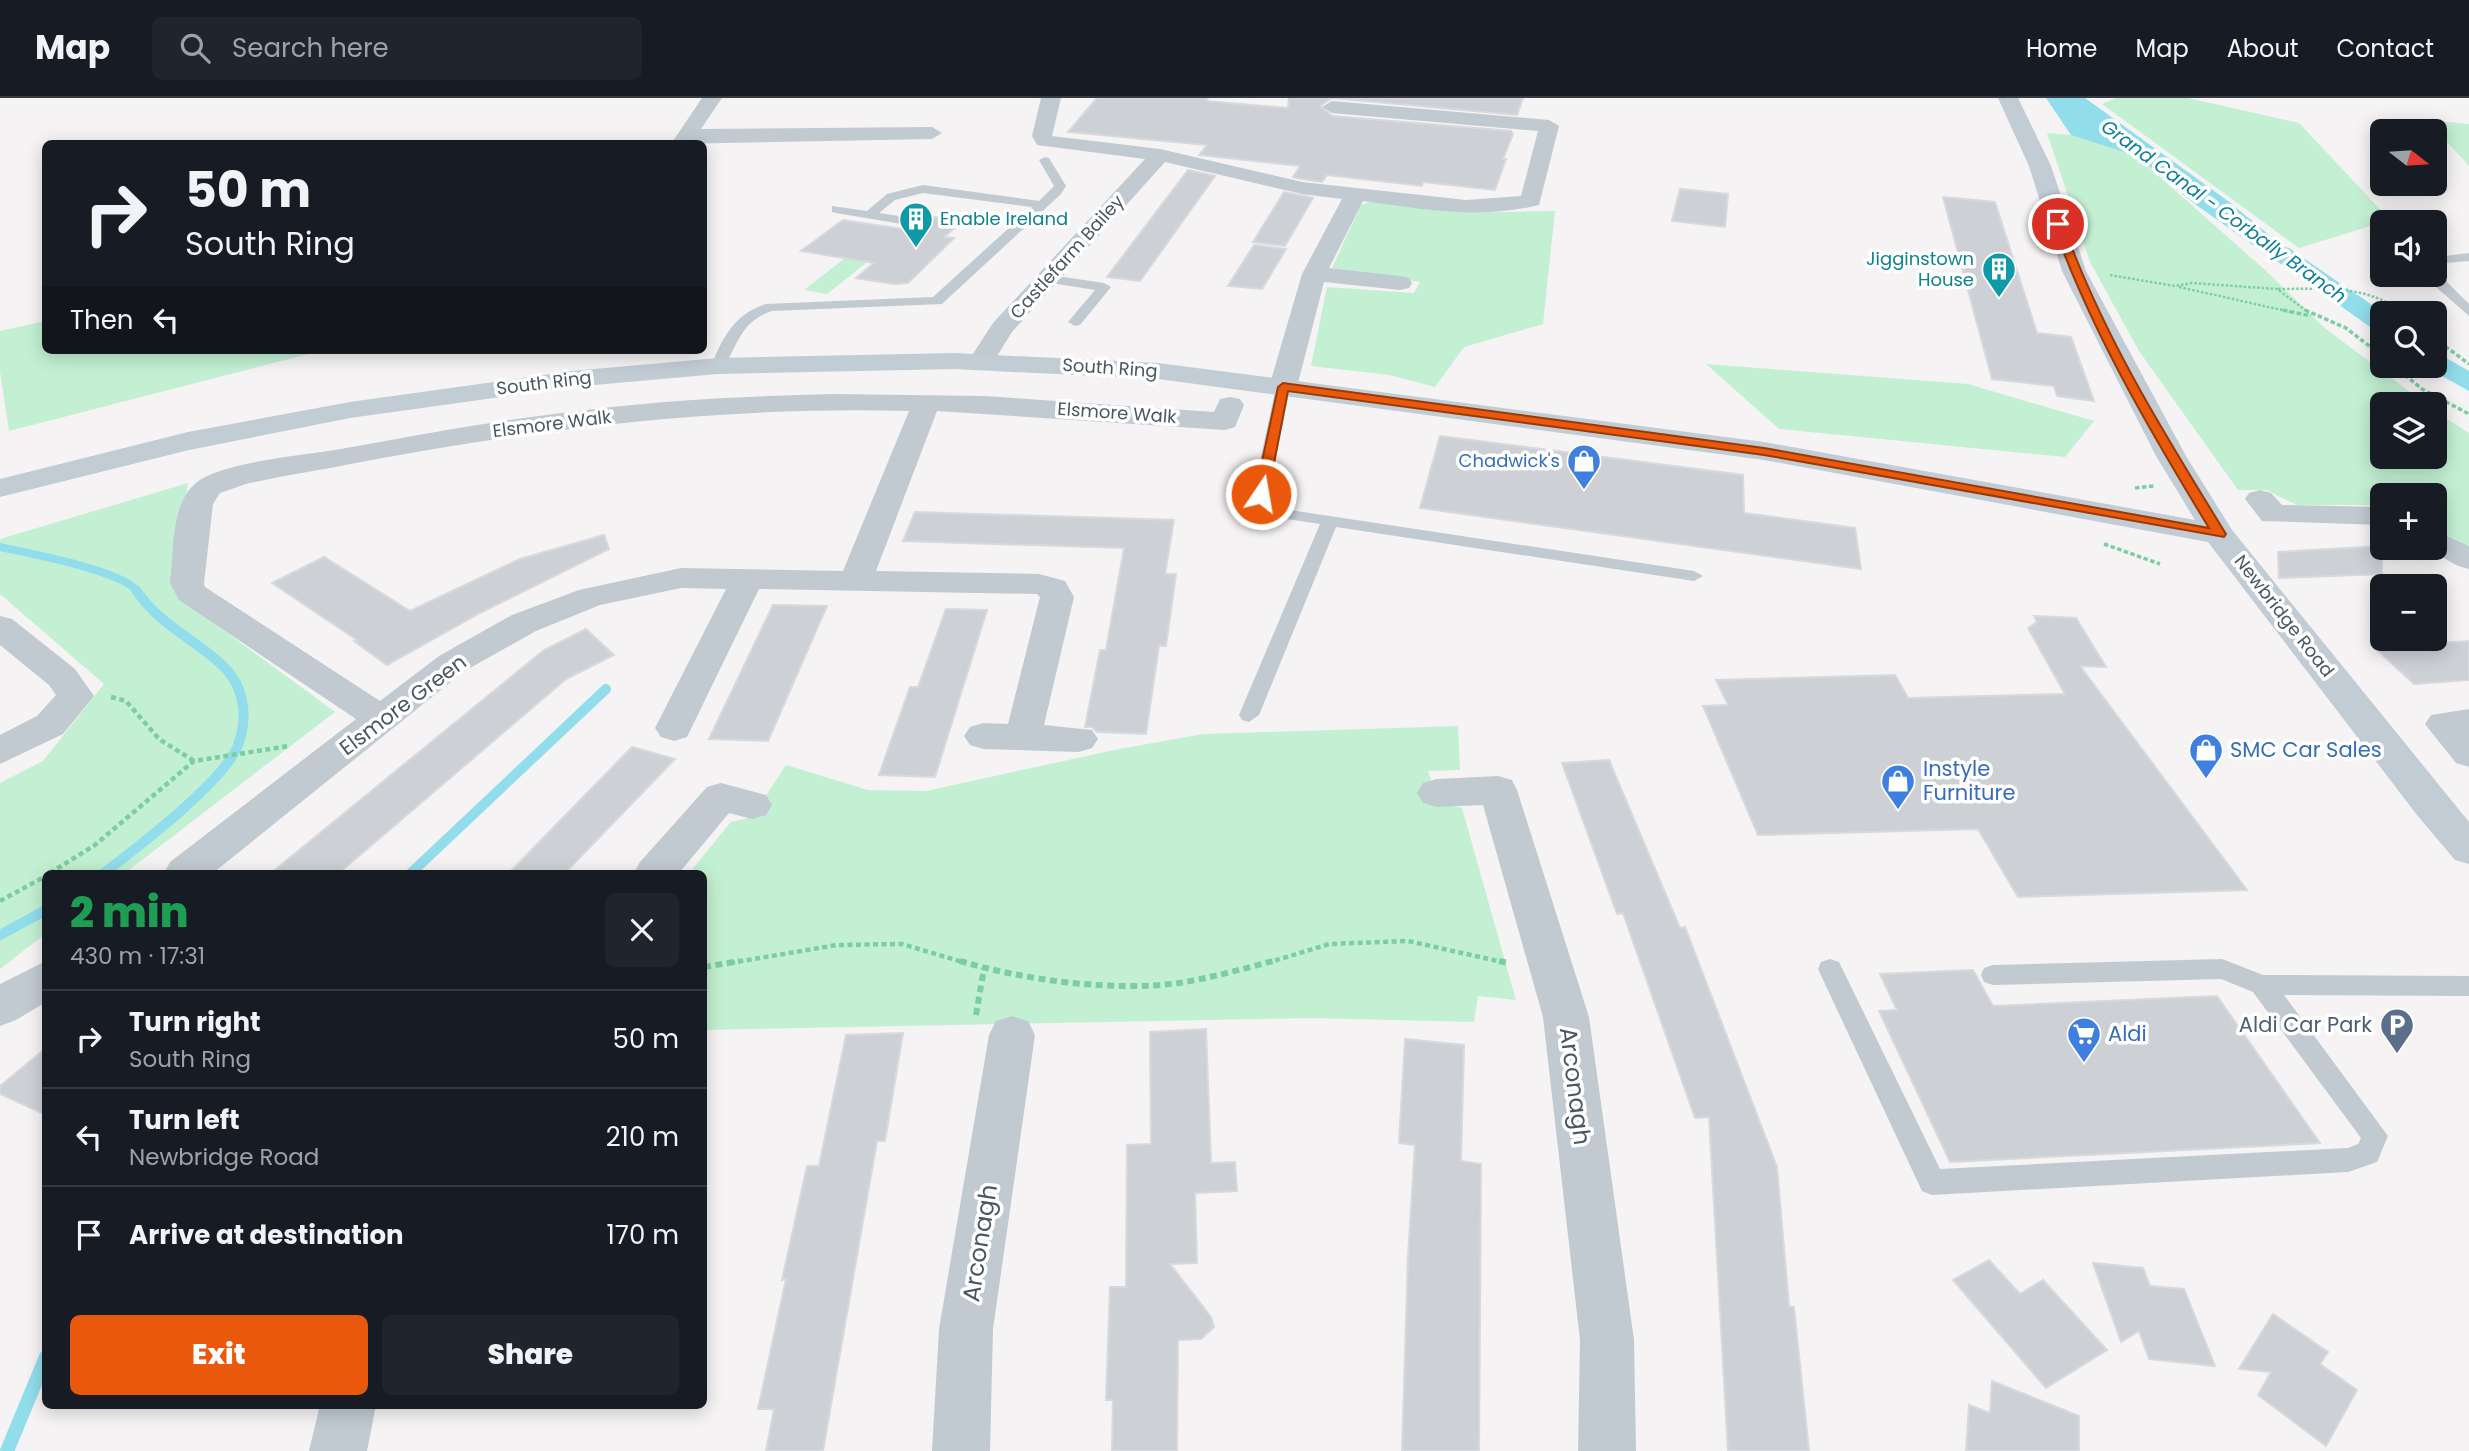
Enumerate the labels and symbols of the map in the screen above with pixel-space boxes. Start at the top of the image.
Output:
water label: Grand Canal - Corbally Branch [2096,113,2352,310]
north arrow [2370,119,2446,196]
street label: Castlefarm Bailey [1004,189,1129,324]
pin [2028,194,2088,254]
building icon: Enable Ireland [897,200,935,249]
place label: Enable Ireland [940,206,1068,231]
place label: Jigginstown House [1866,246,1974,292]
building icon: Jigginstown House [1980,250,2018,299]
street label: South Ring [1062,352,1159,383]
street label: South Ring [495,364,593,401]
street label: Elsmore Walk [1057,396,1178,429]
street label: Elsmore Walk [491,404,613,443]
shop icon: Chadwick's [1565,442,1603,491]
place label: Chadwick's [1459,448,1560,473]
position arrow [1224,457,1298,531]
street label: Newbridge Road [2229,549,2340,682]
street label: Elsmore Green [333,647,472,762]
shop icon: SMC Car Sales [2187,731,2225,780]
place label: SMC Car Sales [2230,735,2382,764]
place label: Instyle Furniture [1923,754,2015,807]
shop icon: Instyle Furniture [1879,762,1917,811]
parking icon: Aldi Car Park [2378,1006,2416,1055]
place label: Aldi Car Park [2239,1010,2372,1039]
supermarket icon: Aldi [2065,1015,2103,1064]
place label: Aldi [2108,1019,2147,1048]
street label: Arconagh [1552,1025,1599,1147]
street label: Arconagh [954,1182,1005,1304]

